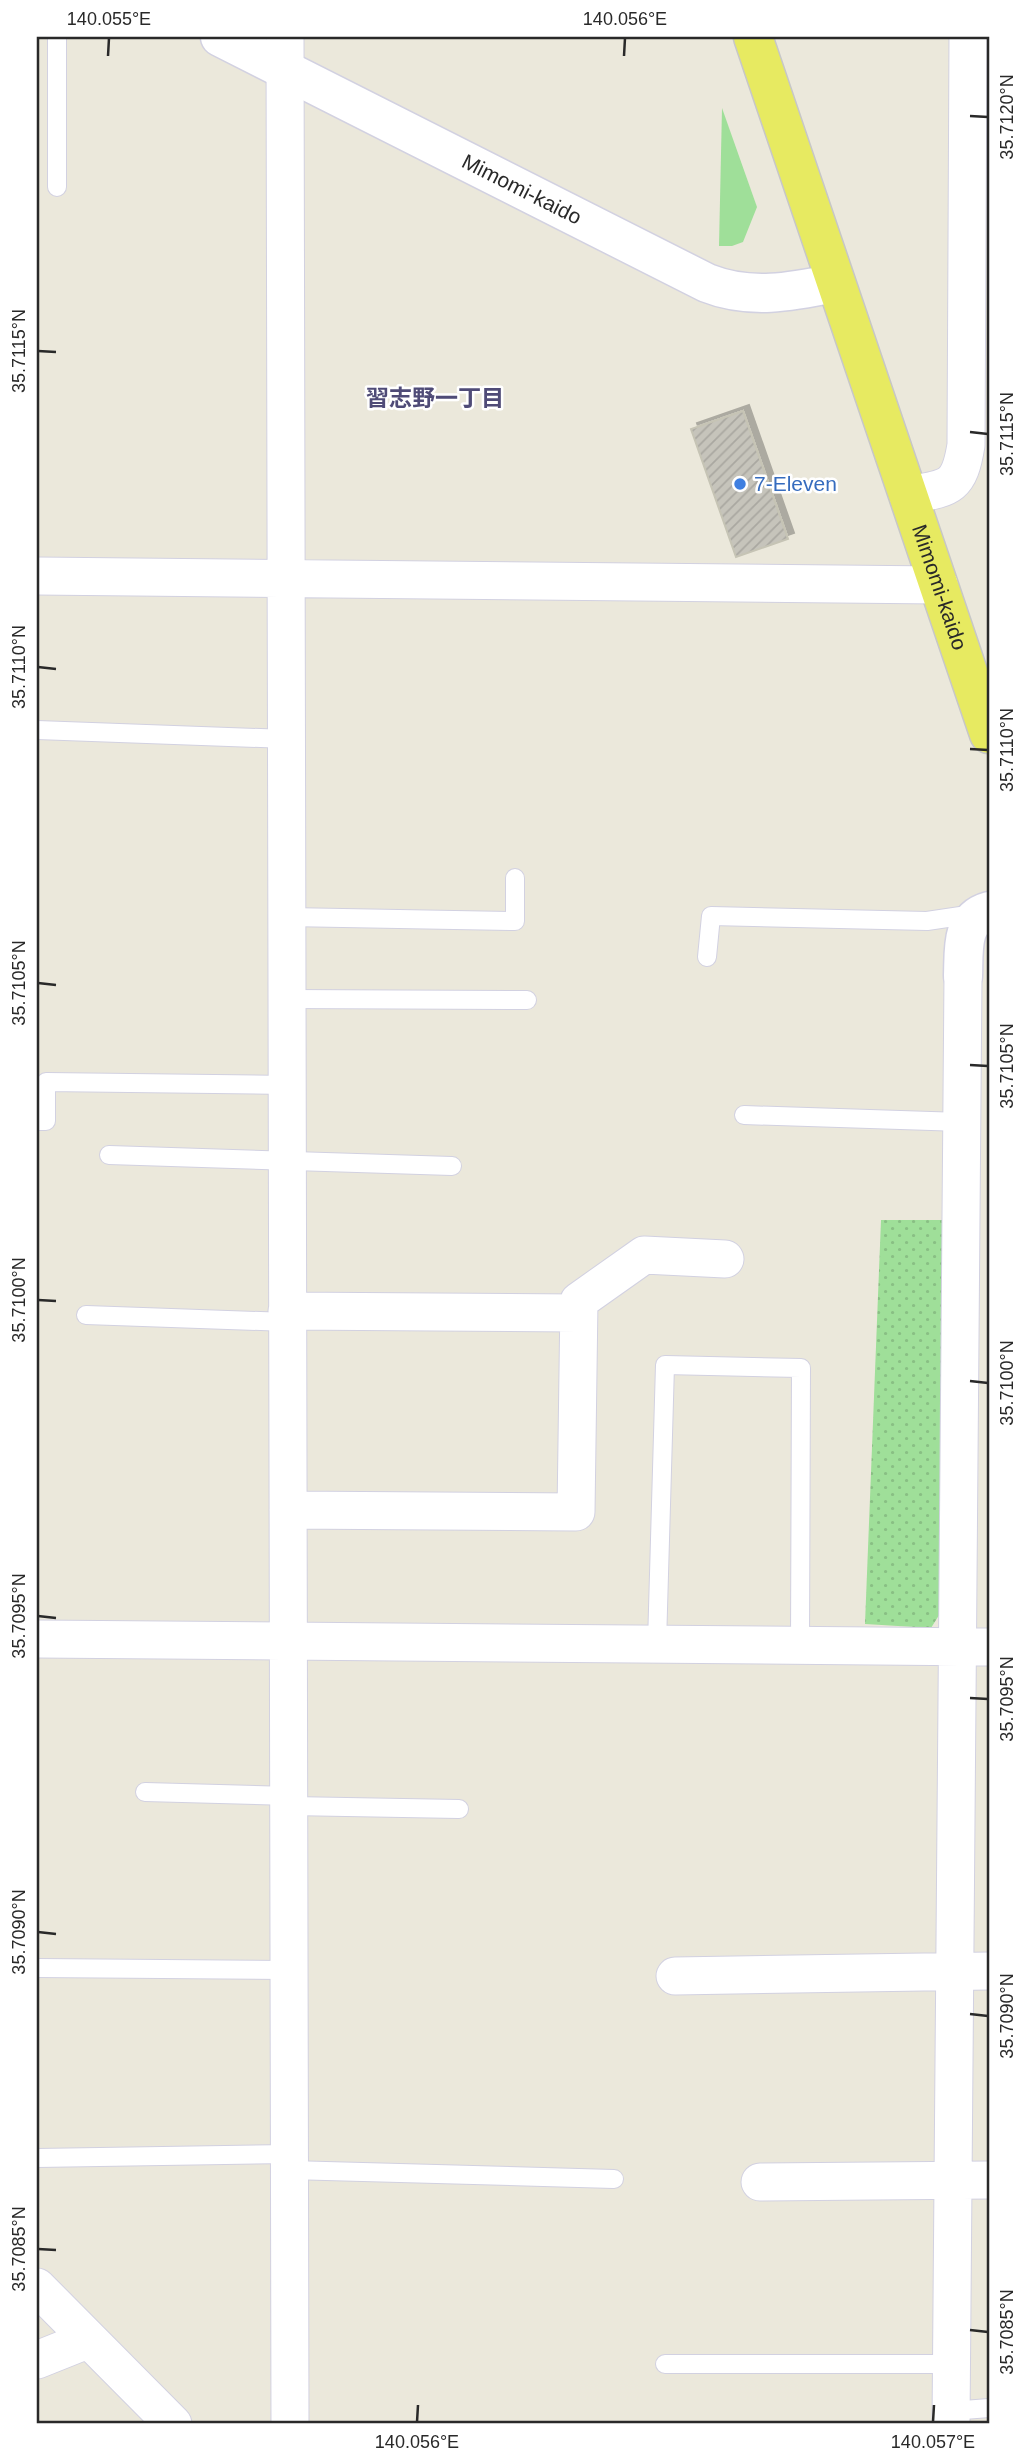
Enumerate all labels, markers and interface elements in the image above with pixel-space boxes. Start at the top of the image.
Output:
text: 140.055°E [67,9,151,29]
text: 140.056°E [583,9,667,29]
text: 35.7120°N [997,74,1017,160]
street label: Mimomi-kaido [458,149,585,229]
text: 35.7115°N [9,309,29,393]
district label: 習志野一丁目 [366,385,504,411]
text: 35.7115°N [997,392,1017,476]
place label: 7-Eleven [754,472,837,495]
marker: 7-Eleven [732,476,748,492]
street label: Mimomi-kaido [908,522,972,653]
text: 35.7110°N [9,625,29,709]
text: 35.7110°N [997,708,1017,792]
text: 35.7105°N [9,940,29,1026]
text: 35.7105°N [997,1023,1017,1109]
text: 35.7100°N [9,1257,29,1343]
text: 35.7100°N [997,1340,1017,1426]
text: 35.7095°N [9,1573,29,1659]
text: 35.7095°N [997,1656,1017,1742]
text: 35.7090°N [9,1889,29,1975]
text: 35.7090°N [997,1973,1017,2059]
text: 35.7085°N [9,2206,29,2292]
text: 35.7085°N [997,2289,1017,2375]
text: 140.056°E [375,2432,459,2452]
text: 140.057°E [891,2432,975,2452]

